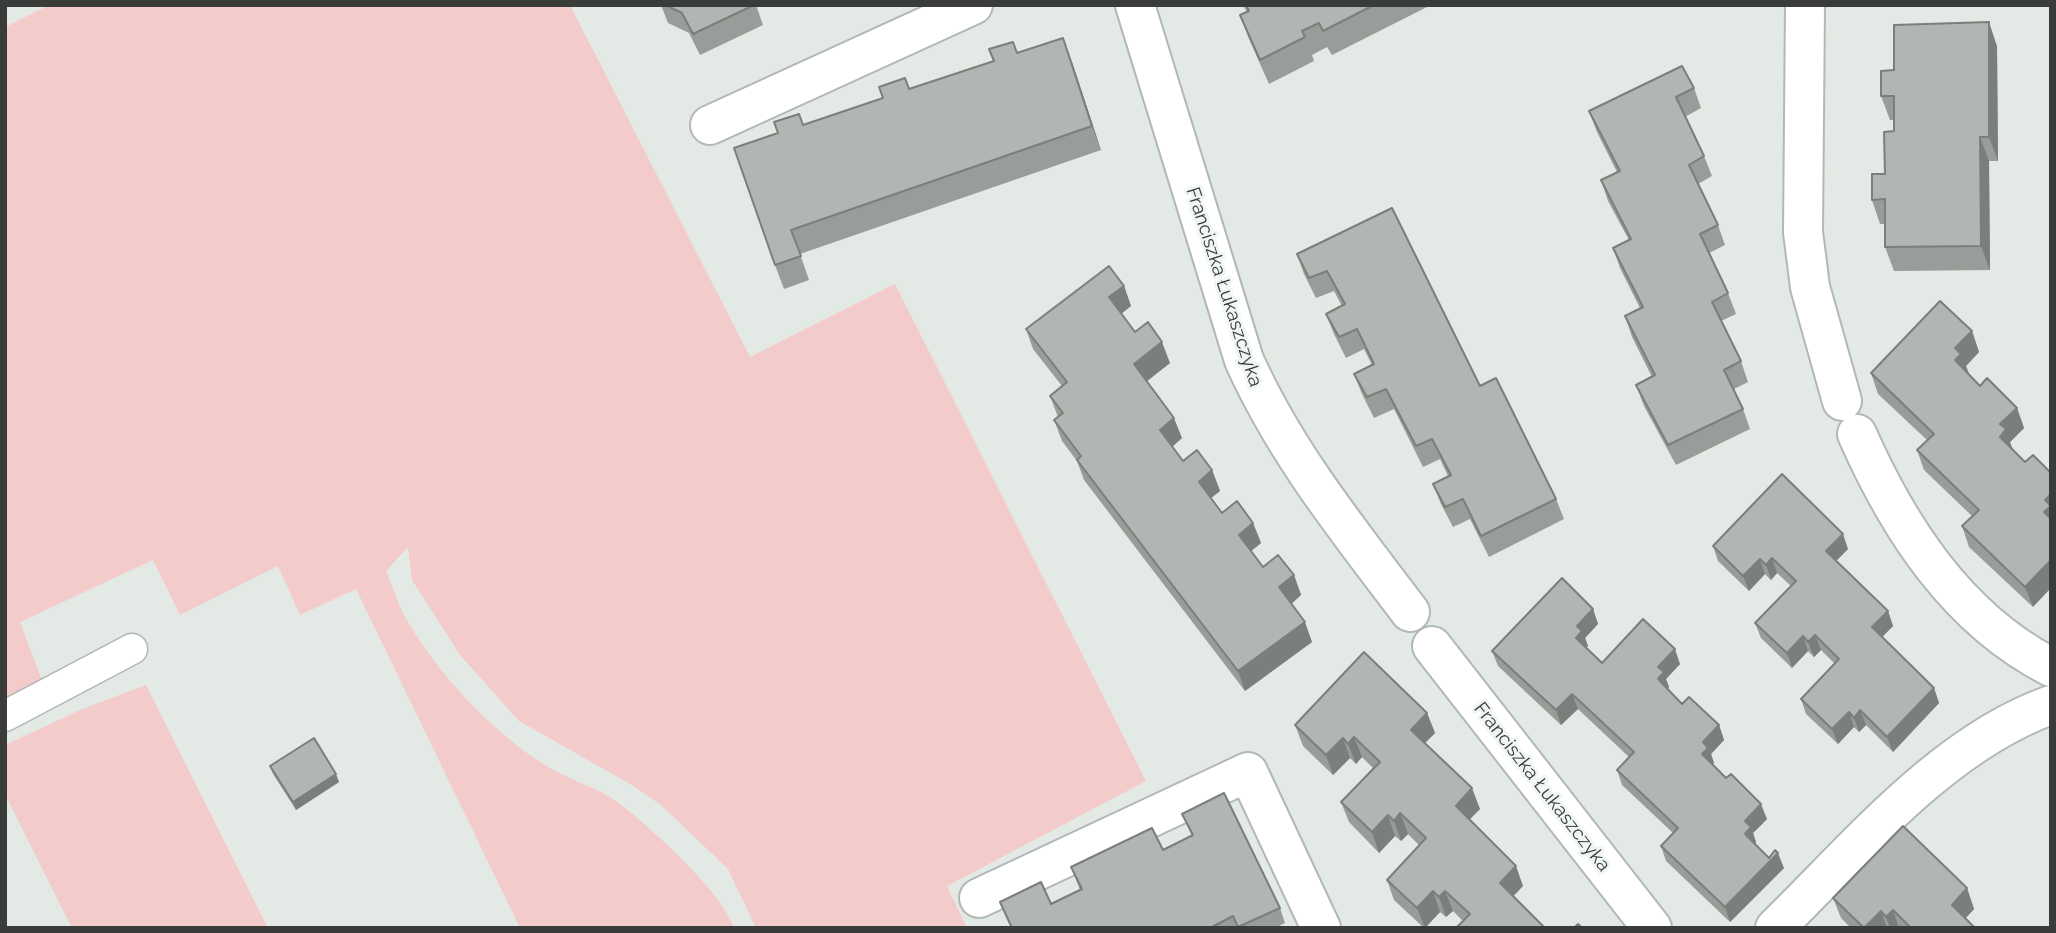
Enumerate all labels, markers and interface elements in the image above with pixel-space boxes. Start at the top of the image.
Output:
street label: Franciszka Łukaszczyka [1181,184,1267,390]
street label: Franciszka Łukaszczyka [1469,698,1615,876]

